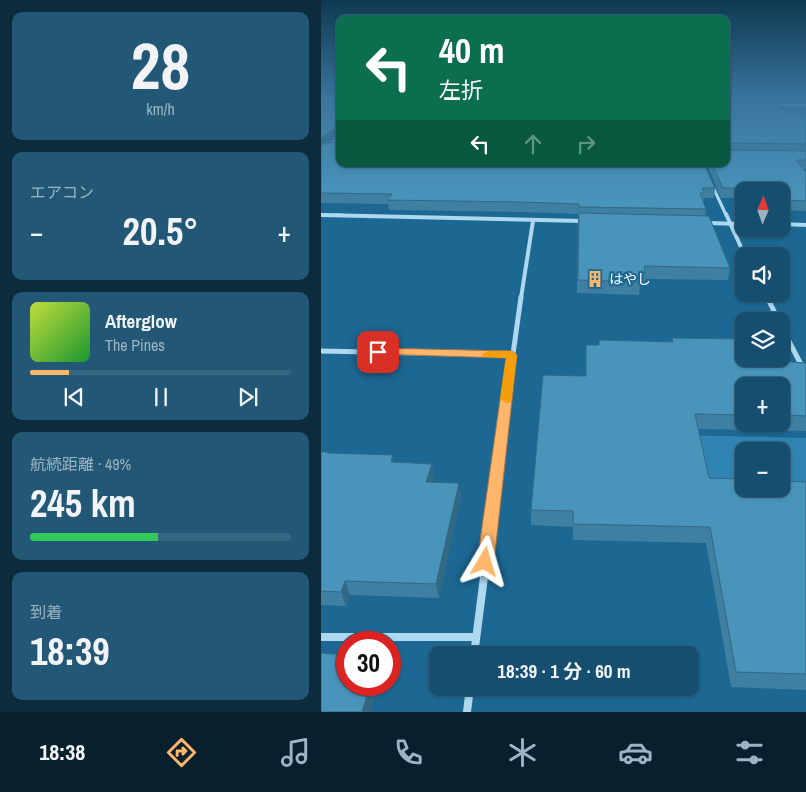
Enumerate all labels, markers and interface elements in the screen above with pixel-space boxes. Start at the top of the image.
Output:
text: 28 [131,22,190,109]
text: 40 m [439,27,504,74]
icon: left [356,35,421,100]
text: 左折 [439,75,483,105]
text: km/h [146,98,175,120]
icon: left [466,130,494,158]
icon: ahead [519,130,547,158]
icon: right [572,130,600,158]
text: エアコン [30,181,94,203]
north arrow [735,182,790,238]
map controls [735,182,790,497]
text: 20.5° [123,206,198,257]
text: − [30,213,43,251]
text: + [278,213,291,251]
button: sound [735,247,790,302]
building icon: はやし [585,269,605,289]
place label: はやし [609,270,651,288]
text: Afterglow [105,308,177,334]
button: layers [735,312,790,367]
pin [357,331,399,373]
text: The Pines [105,334,165,356]
icon: arrive [364,338,392,366]
button: + [735,377,790,432]
icon: previous [60,383,88,411]
icon: pause [147,383,175,411]
icon: next [234,383,262,411]
button: − [735,442,790,497]
text: 航続距離 · 49% [30,453,131,475]
text: 245 km [30,478,136,529]
position arrow [458,535,510,587]
text: 到着 [30,601,62,623]
text: 18:39 [30,626,110,677]
speed limit sign: 30 [336,631,401,696]
text: 18:39 · 1 分 · 60 m [497,658,631,684]
icon: directions [164,735,199,770]
icon: music [278,735,313,770]
icon: phone [391,735,426,770]
icon: climate [505,735,540,770]
icon: car [618,735,653,770]
icon: filters [732,735,767,770]
text: 18:38 [39,737,85,767]

